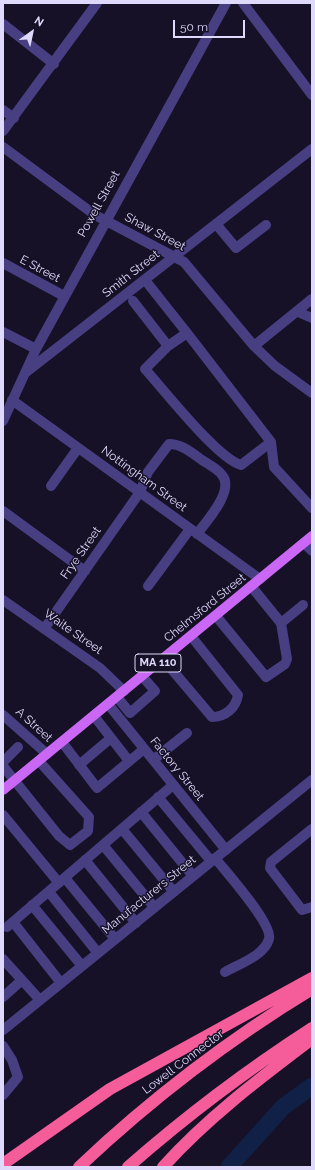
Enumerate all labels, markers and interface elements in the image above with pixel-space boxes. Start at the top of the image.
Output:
north arrow [12,12,52,52]
scale bar [175,12,247,38]
text: N [32,14,46,29]
text: 50 m [180,20,208,34]
street label: Powell Street [75,168,123,240]
street label: Shaw Street [122,210,188,254]
street label: Smith Street [100,247,162,301]
street label: E Street [17,252,63,286]
street label: Nottingham Street [98,443,190,515]
street label: Frye Street [58,524,104,582]
street label: Chelmsford Street [161,571,249,645]
street label: Waite Street [41,606,105,658]
road number: MA 110 [135,654,181,672]
street label: A Street [13,705,55,745]
street label: Factory Street [147,734,207,804]
street label: Manufacturers Street [99,853,199,937]
street label: Lowell Connector [139,1027,227,1097]

